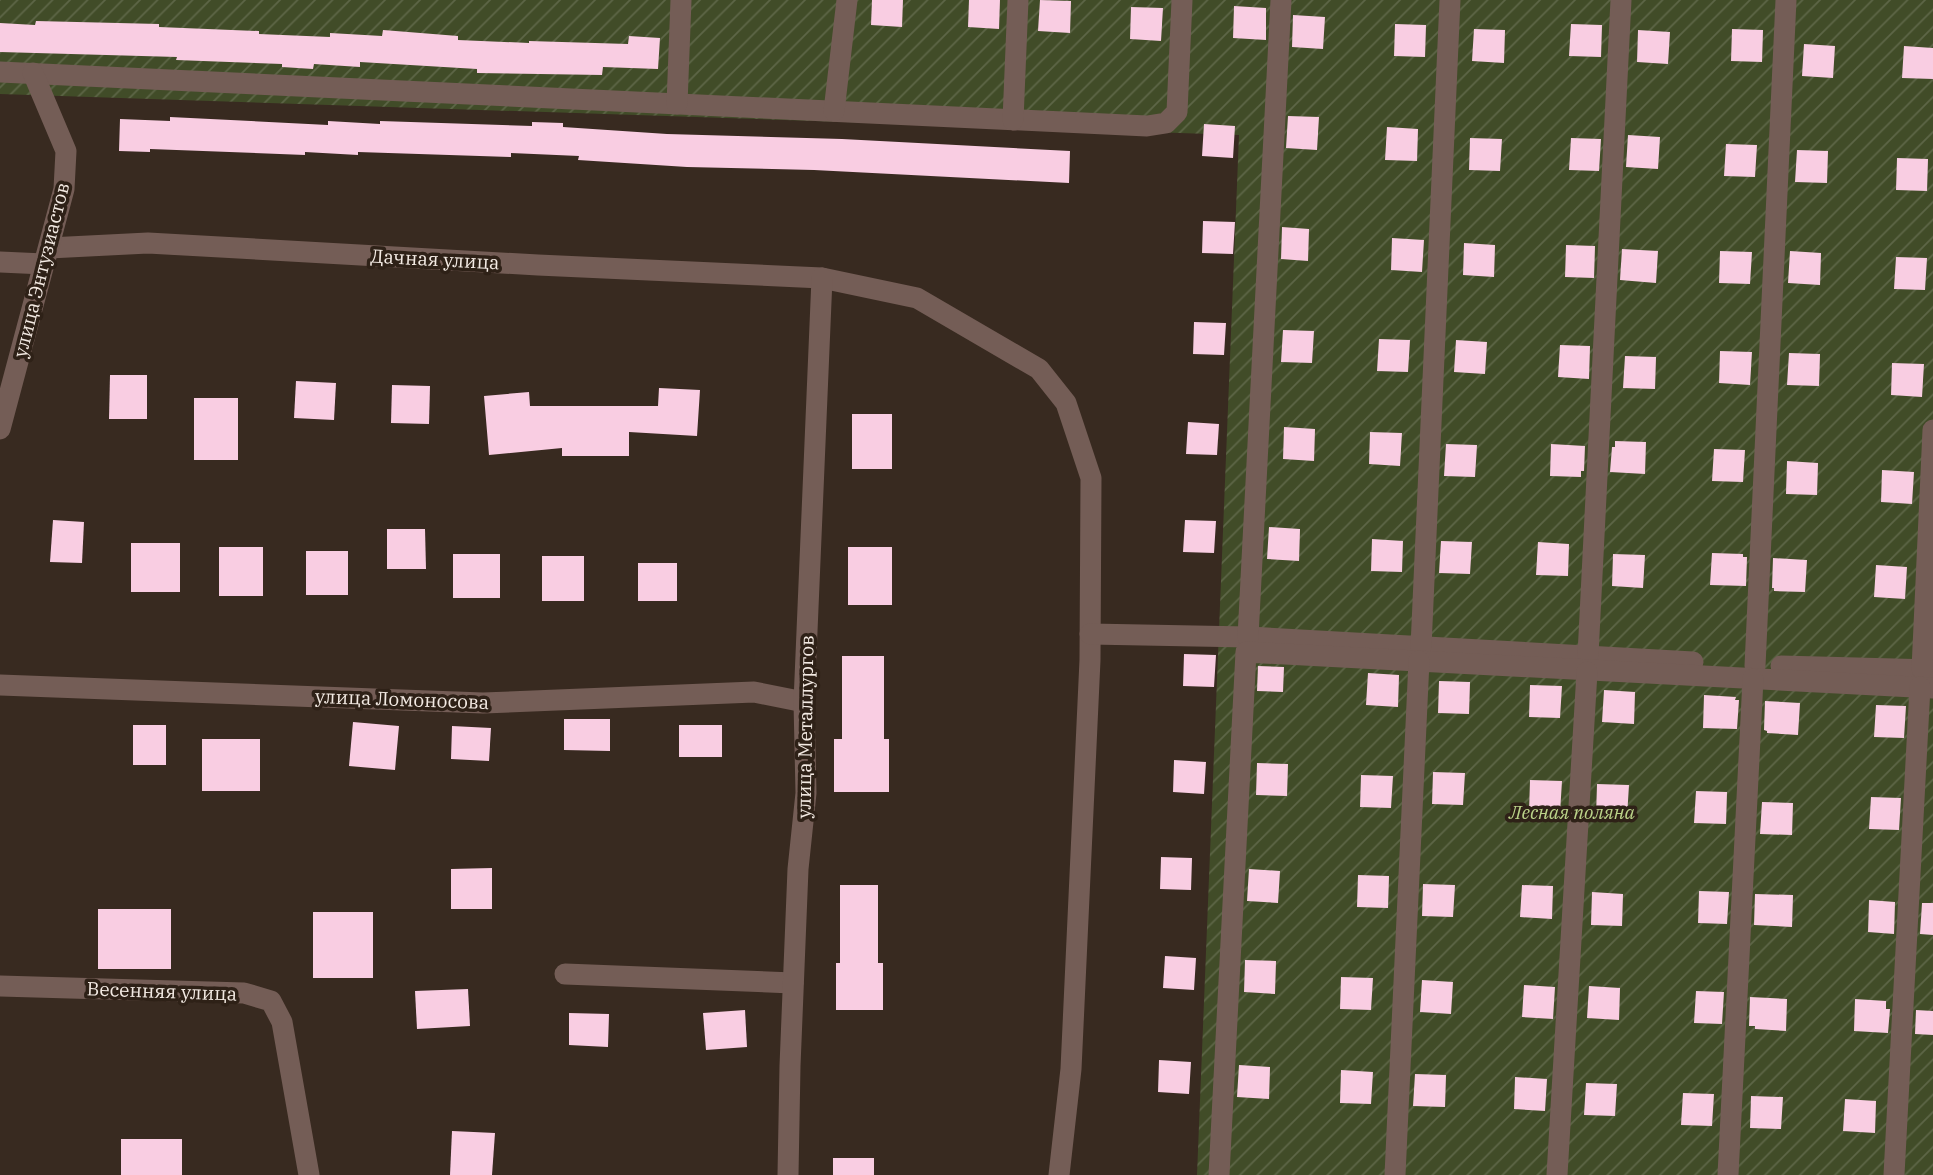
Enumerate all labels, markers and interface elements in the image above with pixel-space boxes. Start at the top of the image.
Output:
street label: улица Энтузиастов [8,180,74,360]
street label: Дачная улица [370,244,500,274]
street label: улица Металлургов [791,635,819,819]
street label: улица Ломоносова [315,684,489,714]
park label: Лесная поляна [1508,800,1636,824]
street label: Весенняя улица [86,976,238,1006]

